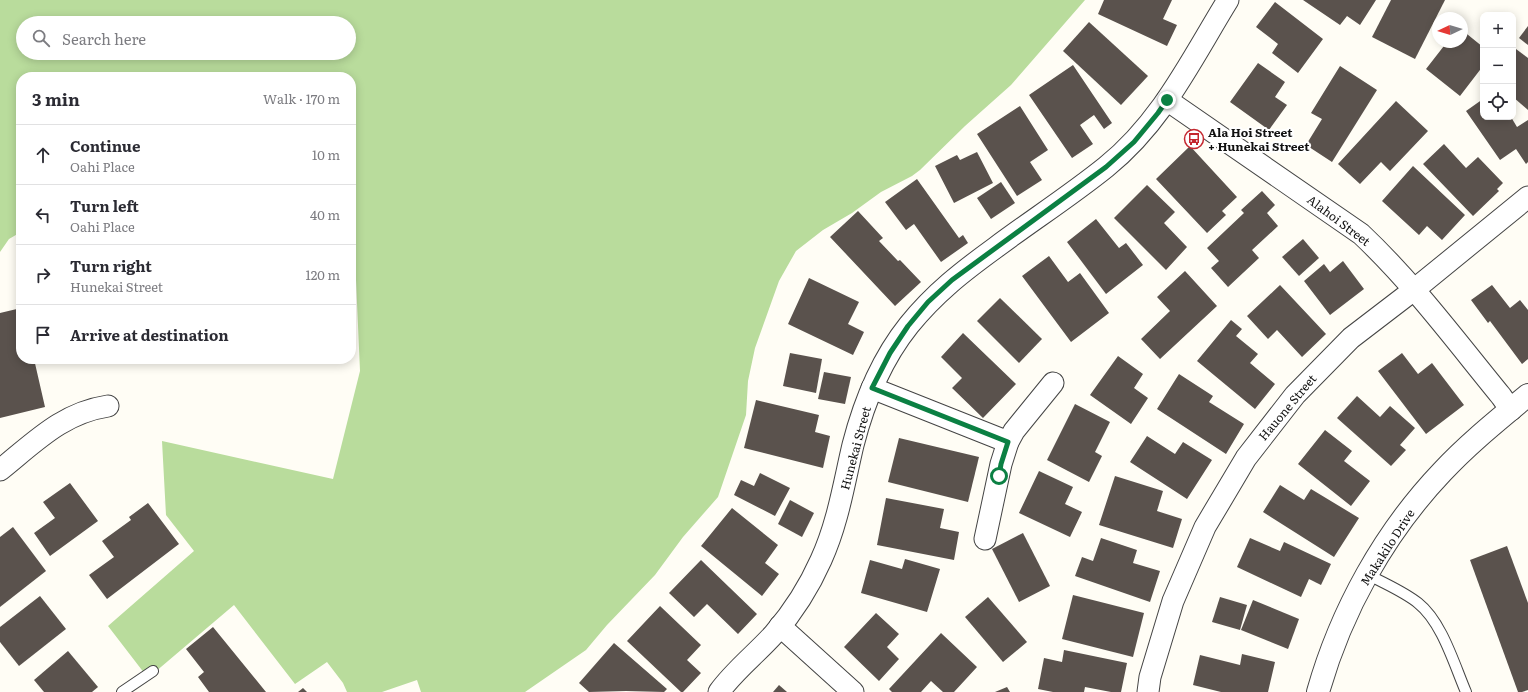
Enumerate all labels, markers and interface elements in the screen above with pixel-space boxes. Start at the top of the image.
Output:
north arrow [1432,12,1468,48]
map controls [1480,12,1516,120]
button: + [1480,12,1516,48]
search box [16,16,356,60]
icon: search [30,27,52,49]
text: Search here [62,27,146,50]
button: − [1480,48,1516,84]
button: locate [1480,84,1516,120]
text: 3 min [32,86,80,111]
text: Walk · 170 m [263,89,340,108]
route end [1158,91,1176,109]
place label: Ala Hoi Street + Hunekai Street [1208,123,1310,155]
bus stop icon: Ala Hoi Street + Hunekai Street [1183,128,1205,150]
text: Continue [70,134,140,157]
icon: ahead [32,144,54,166]
text: 10 m [312,145,340,164]
text: Oahi Place [70,157,135,176]
street label: Alahoi Street [1304,190,1374,250]
text: Turn left [70,194,139,217]
icon: left [32,204,54,226]
text: 40 m [310,205,340,224]
text: Oahi Place [70,217,135,236]
text: Turn right [70,254,152,277]
icon: right [32,264,54,286]
text: 120 m [305,265,340,284]
text: Hunekai Street [70,277,163,296]
text: Arrive at destination [70,323,229,346]
icon: arrive [32,324,54,346]
street label: Hauone Street [1254,370,1320,444]
street label: Hunekai Street [835,404,875,492]
route start [990,467,1008,485]
street label: Makakilo Drive [1355,505,1419,589]

